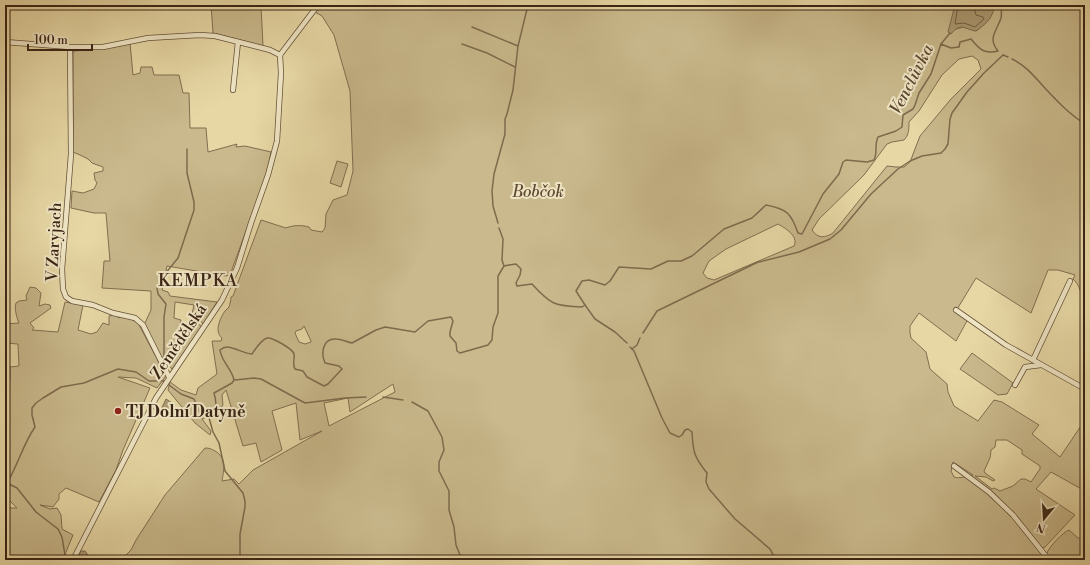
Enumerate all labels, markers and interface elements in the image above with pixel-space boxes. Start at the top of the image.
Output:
scale bar [28,26,92,52]
text: 100 m [34,33,68,48]
water label: Venclůvka [885,40,939,118]
park label: Bobčok [511,182,564,202]
street label: V Zaryjach [42,201,66,283]
district label: KEMPKA [158,270,238,292]
street label: Zemědělská [146,299,212,383]
place label: TJ Dolní Datyně [126,402,246,422]
marker: TJ Dolní Datyně [113,406,123,416]
north arrow [1024,499,1064,539]
text: N [1035,519,1048,536]

